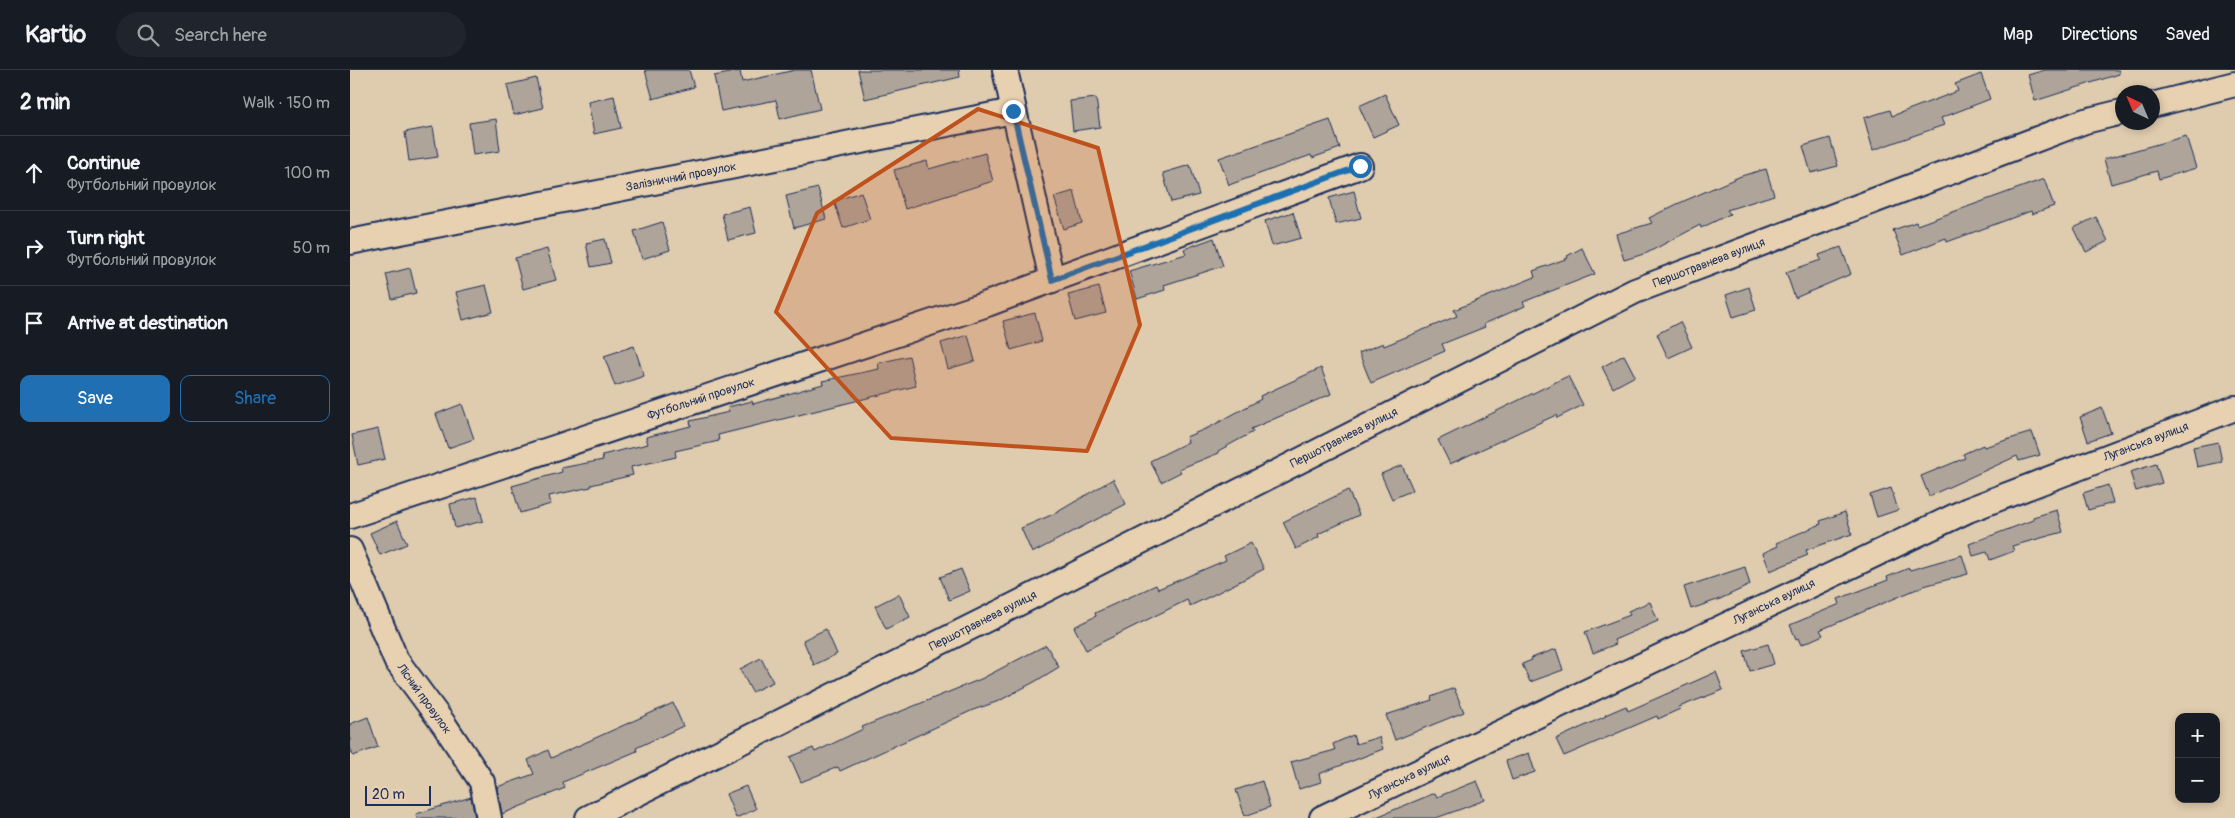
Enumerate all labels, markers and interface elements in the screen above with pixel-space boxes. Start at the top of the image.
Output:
search box [116,12,466,57]
text: Kartio [25,20,86,49]
icon: search [134,21,162,49]
text: Search here [174,23,267,47]
text: Map [2003,23,2033,46]
text: Directions [2061,23,2137,46]
text: Saved [2165,23,2210,46]
north arrow [2115,85,2160,130]
text: 2 min [20,89,70,116]
text: Walk · 150 m [243,93,330,113]
route end [1002,100,1025,123]
text: Continue [67,151,140,175]
route start [1349,155,1372,178]
icon: ahead [20,159,48,187]
street label: Залізничний провулок [624,159,738,195]
text: 100 m [284,163,330,183]
text: Футбольний провулок [67,175,217,195]
text: Turn right [67,226,145,250]
icon: right [20,234,48,262]
street label: Першотравнева вулиця [1651,235,1767,291]
text: 50 m [293,238,330,258]
text: Футбольний провулок [67,250,217,270]
icon: arrive [20,309,48,337]
text: Arrive at destination [67,311,228,335]
button: Save [20,375,170,422]
button: Share [180,375,330,422]
street label: Футбольний провулок [645,375,757,423]
street label: Першотравнева вулиця [1288,404,1401,472]
street label: Луганська вулиця [2100,419,2191,465]
street label: Луганська вулиця [1729,575,1818,629]
street label: Першотравнева вулиця [927,587,1040,655]
street label: Лісний провулок [393,660,455,737]
map controls [2175,713,2220,803]
button: + [2175,713,2220,758]
street label: Луганська вулиця [1364,750,1453,804]
button: − [2175,758,2220,803]
scale bar [365,783,431,806]
text: 20 m [372,786,405,803]

